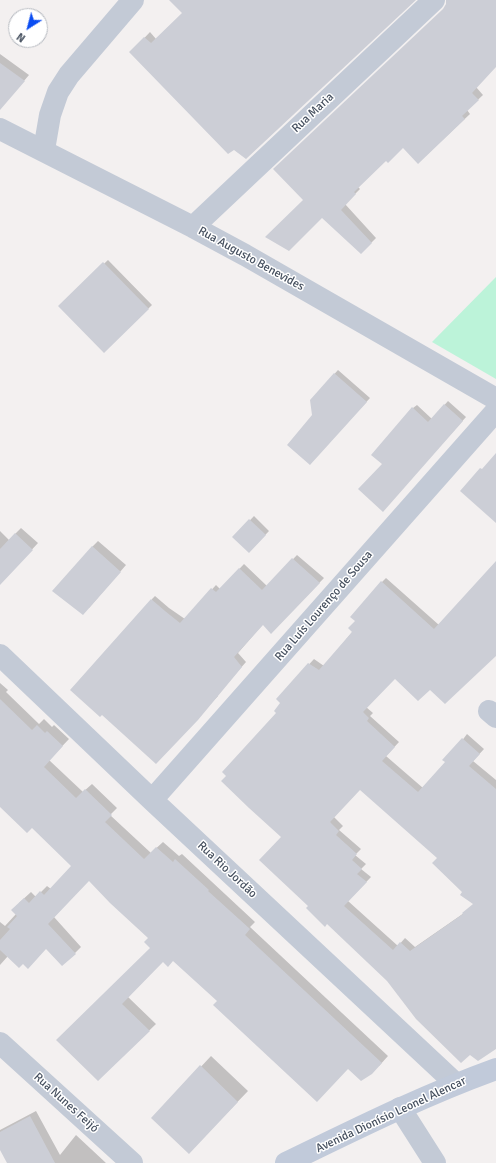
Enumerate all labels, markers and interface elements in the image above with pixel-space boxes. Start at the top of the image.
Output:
north arrow [8,8,48,48]
text: N [14,30,28,45]
street label: Rua Maria [289,90,337,136]
street label: Rua Augusto Benevides [195,224,307,294]
street label: Rua Luís Lourenço de Sousa [272,548,376,664]
street label: Rua Rio Jordão [194,839,260,901]
street label: Rua Nunes Feijó [31,1070,101,1136]
street label: Avenida Dionísio Leonel Alencar [314,1074,468,1156]

